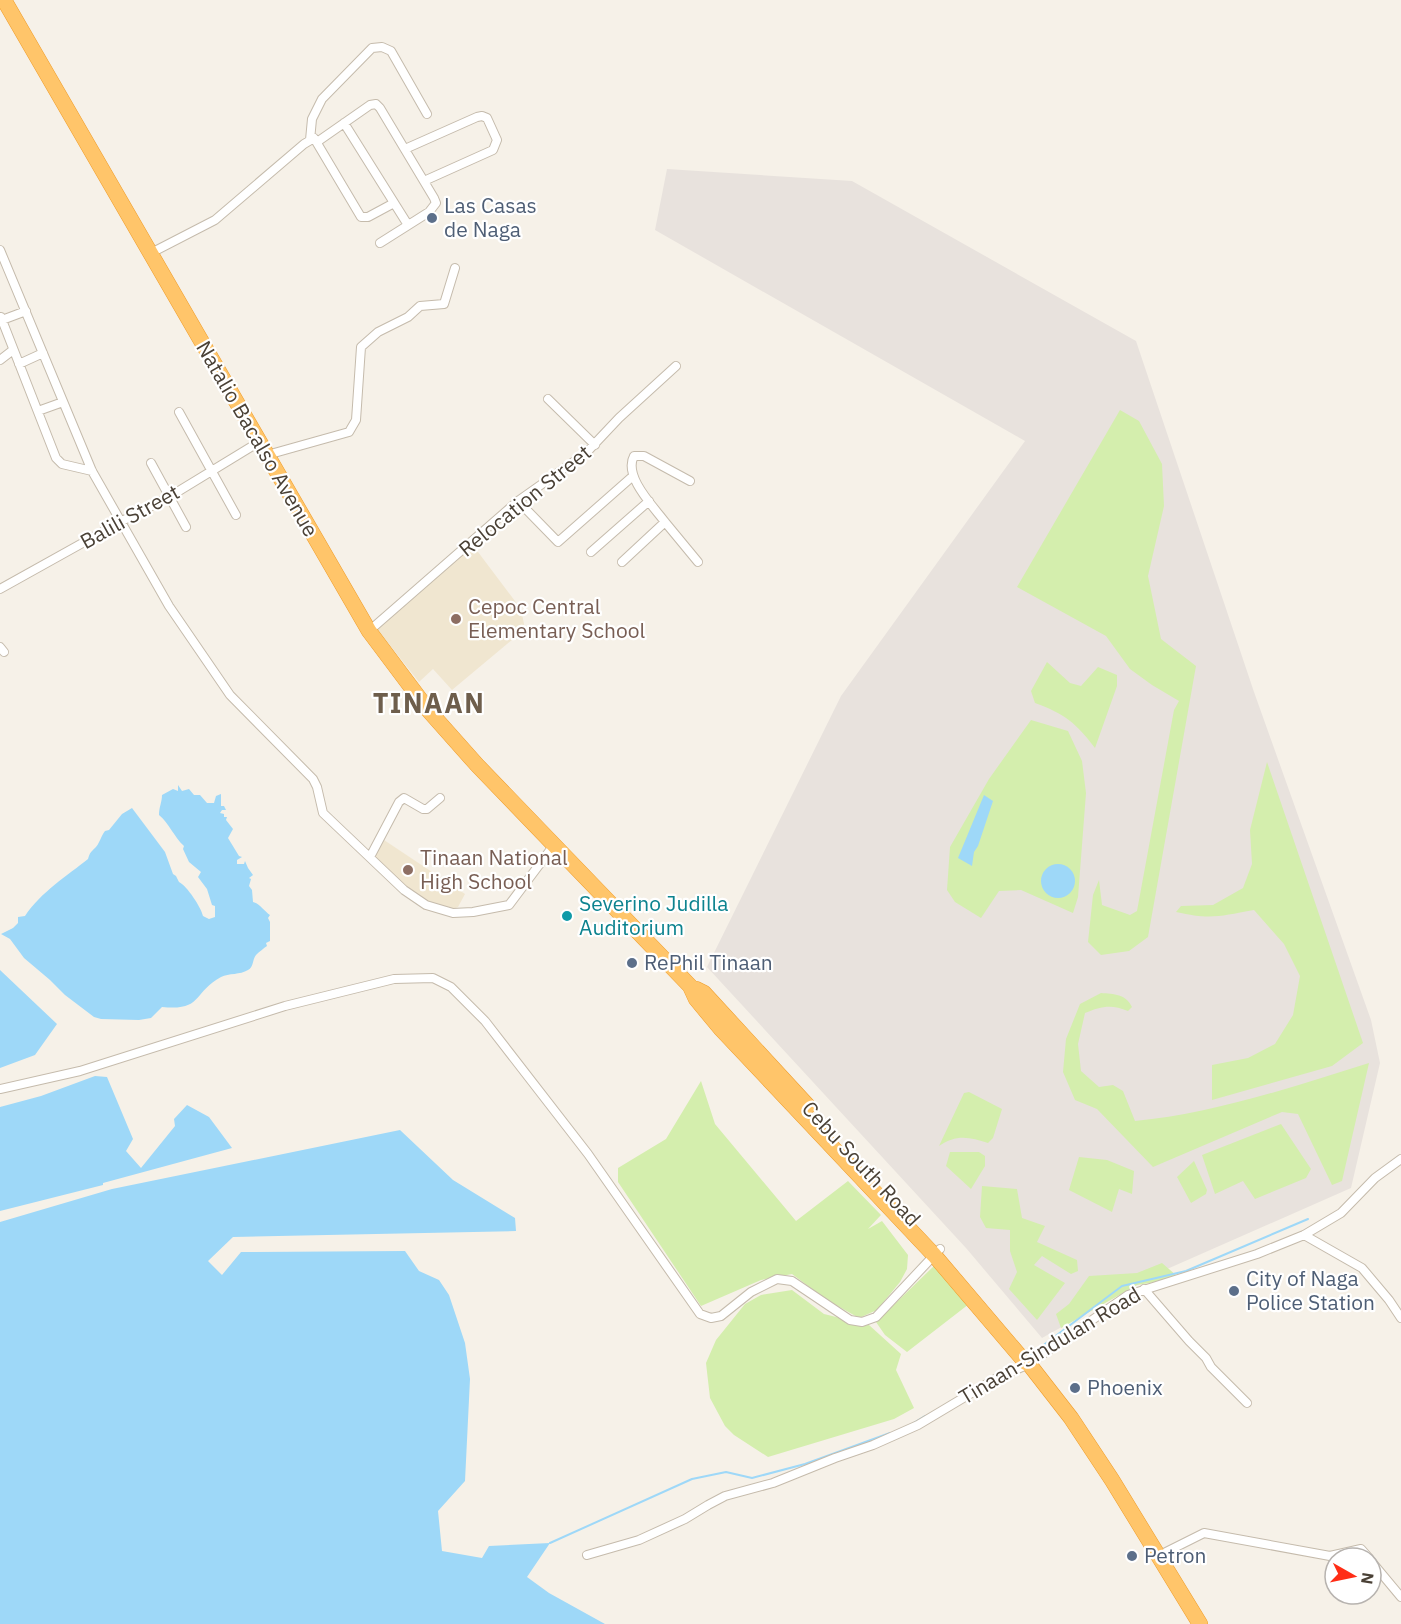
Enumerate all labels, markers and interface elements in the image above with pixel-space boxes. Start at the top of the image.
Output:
place label: Las Casas de Naga [444,191,537,243]
marker: Las Casas de Naga [425,211,439,225]
street label: Natalio Bacalso Avenue [190,335,325,542]
street label: Relocation Street [452,438,596,562]
street label: Balili Street [75,477,184,555]
place label: Cepoc Central Elementary School [468,592,645,644]
marker: Cepoc Central Elementary School [449,612,463,626]
district label: TINAAN [373,685,485,720]
place label: Tinaan National High School [420,843,568,895]
marker: Tinaan National High School [401,863,415,877]
place label: Severino Judilla Auditorium [579,889,728,941]
marker: Severino Judilla Auditorium [560,909,574,923]
place label: RePhil Tinaan [644,948,773,976]
marker: RePhil Tinaan [625,956,639,970]
street label: Cebu South Road [796,1095,927,1232]
place label: City of Naga Police Station [1246,1264,1375,1316]
street label: Tinaan-Sindulan Road [954,1280,1145,1410]
marker: City of Naga Police Station [1227,1284,1241,1298]
place label: Phoenix [1087,1373,1163,1401]
marker: Phoenix [1068,1381,1082,1395]
place label: Petron [1144,1541,1207,1569]
north arrow [1323,1546,1383,1606]
marker: Petron [1125,1549,1139,1563]
text: N [1357,1571,1379,1586]

